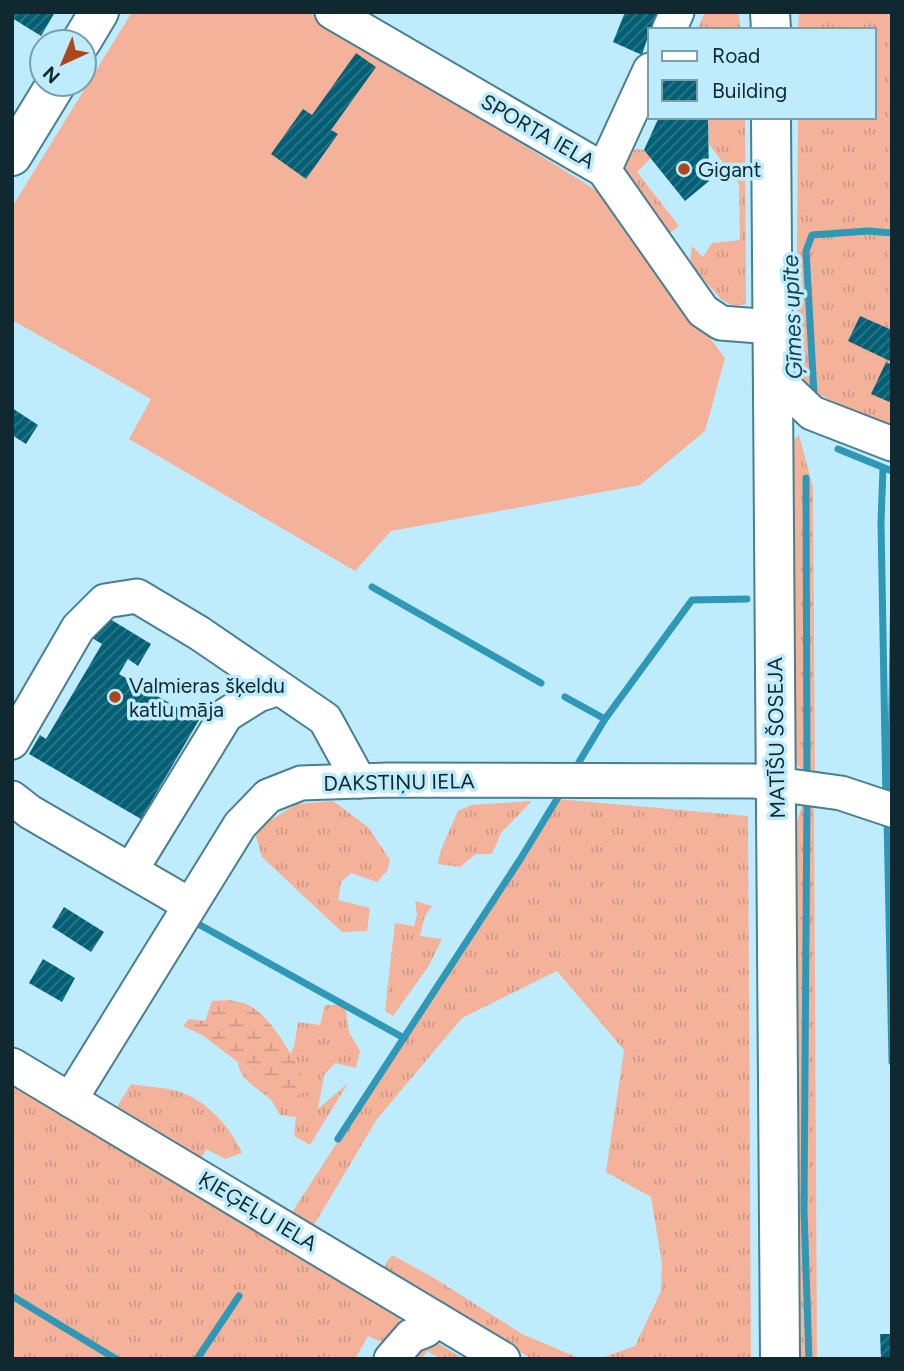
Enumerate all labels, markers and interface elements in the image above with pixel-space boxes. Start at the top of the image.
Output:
north arrow [28,28,98,98]
legend [648,28,876,119]
text: Road [712,43,760,68]
text: N [38,61,65,88]
text: Building [712,78,787,103]
street label: SPORTA IELA [477,88,599,174]
place label: Gigant [698,157,762,182]
marker: Gigant [676,161,692,177]
water label: Ģīmes upīte [776,254,808,380]
street label: MATĪŠU ŠOSEJA [762,657,790,819]
place label: Valmieras šķeldu katlu māja [129,673,285,722]
marker: Valmieras šķeldu katlu māja [107,689,123,705]
street label: DAKSTIŅU IELA [323,768,475,796]
street label: ĶIEĢEĻU IELA [194,1166,322,1256]

